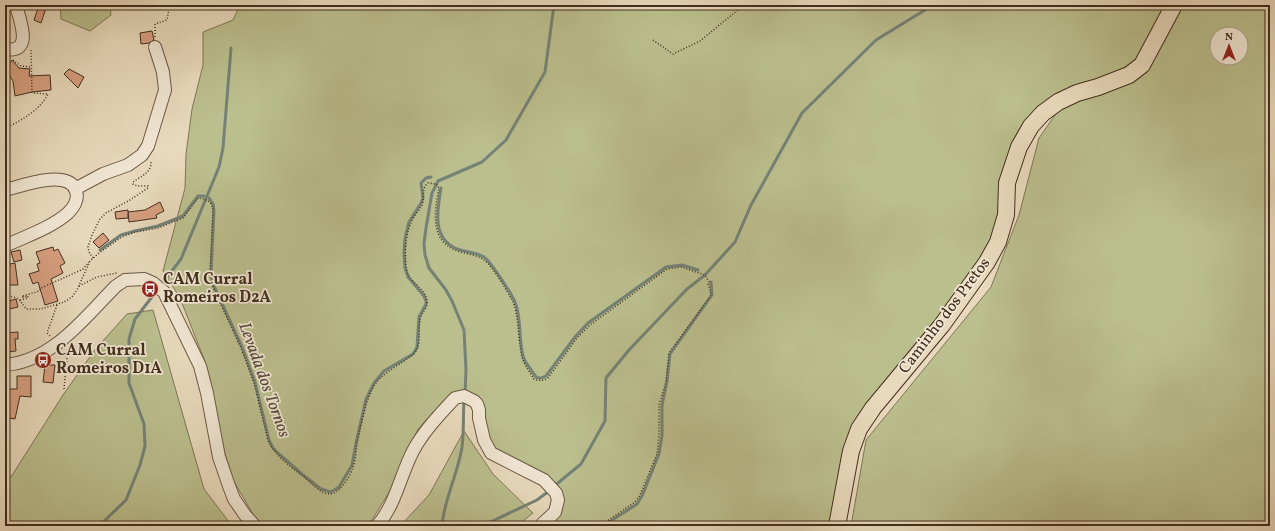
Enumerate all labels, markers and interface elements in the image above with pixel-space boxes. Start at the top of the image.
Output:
north arrow [1209,26,1249,66]
text: N [1225,30,1233,45]
street label: Caminho dos Pretos [894,253,996,379]
place label: CAM Curral Romeiros D2A [163,269,271,309]
bus stop icon: CAM Curral Romeiros D2A [140,279,160,299]
water label: Levada dos Tornos [232,319,296,441]
place label: CAM Curral Romeiros D1A [56,340,163,380]
bus stop icon: CAM Curral Romeiros D1A [33,350,53,370]

